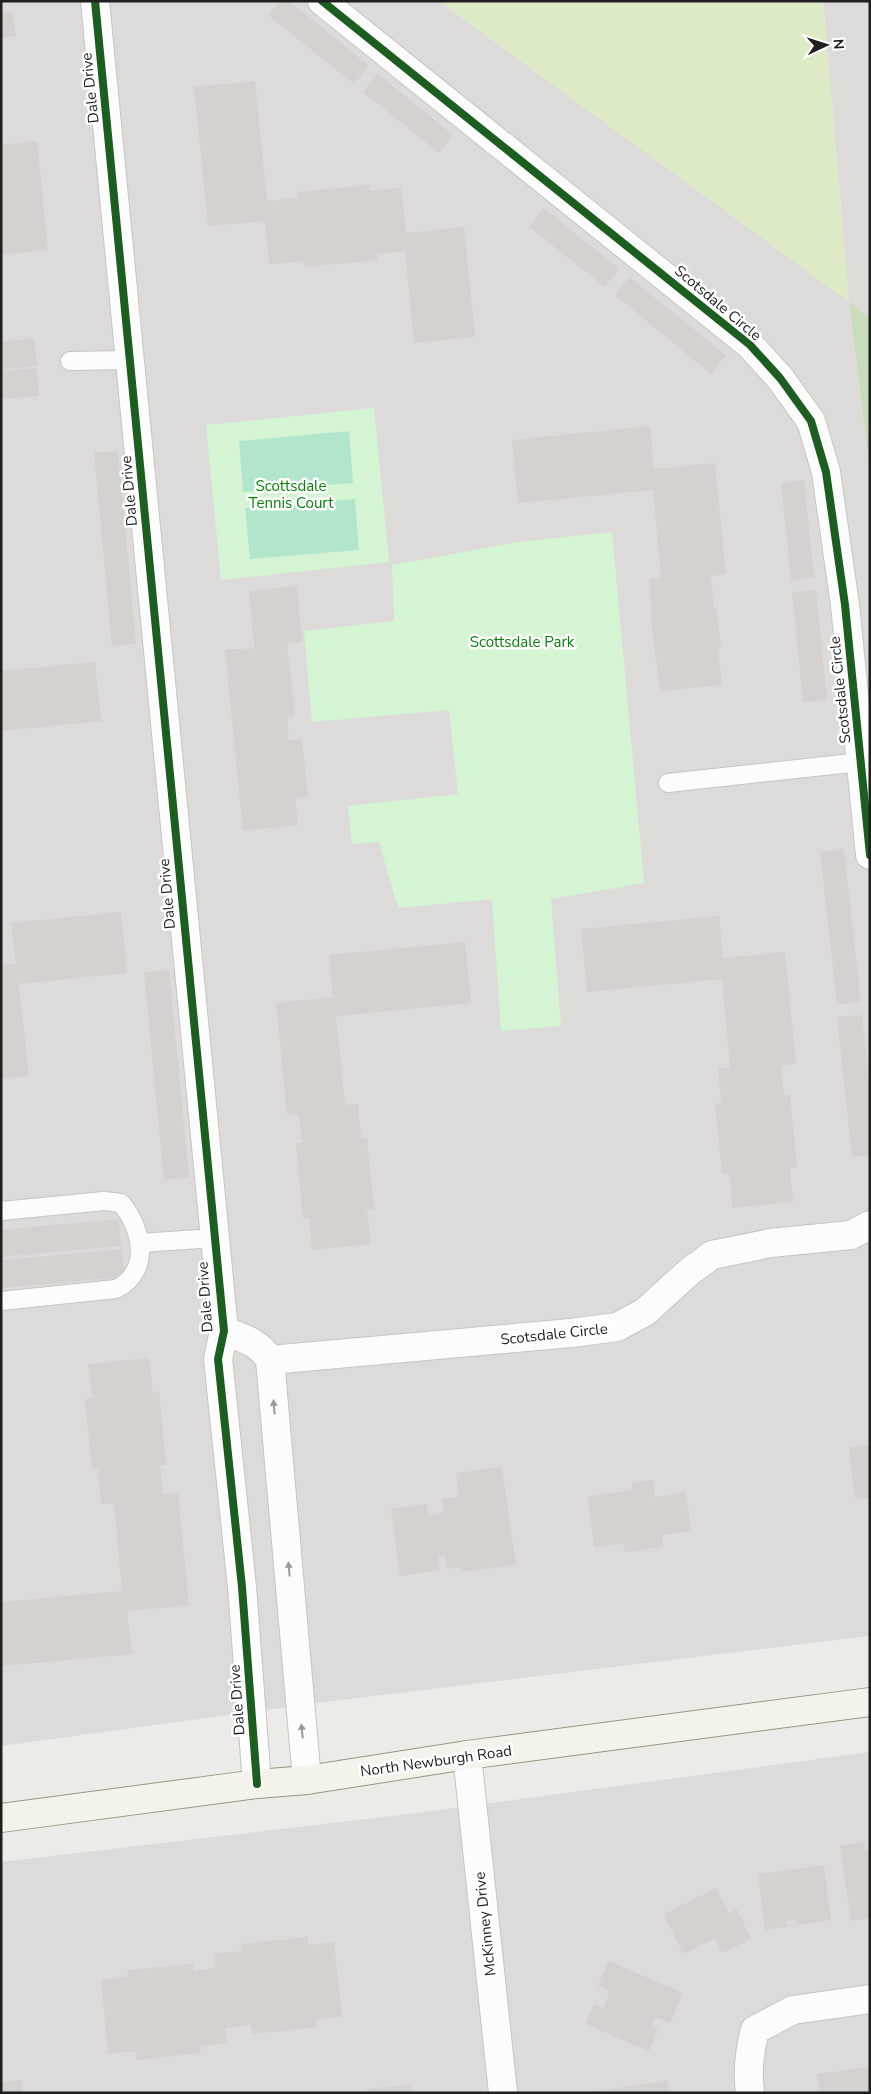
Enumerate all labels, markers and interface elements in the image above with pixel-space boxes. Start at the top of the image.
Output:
north arrow [801,20,851,70]
text: N [829,38,848,50]
street label: Dale Drive [76,52,104,124]
street label: Scotsdale Circle [670,261,766,345]
street label: Dale Drive [116,455,142,527]
park label: Scottsdale Tennis Court [249,476,334,513]
park label: Scottsdale Park [470,632,575,652]
street label: Scotsdale Circle [824,635,856,745]
street label: Dale Drive [154,858,180,930]
street label: Dale Drive [193,1261,217,1333]
street label: Scotsdale Circle [499,1318,609,1350]
one-way arrow [270,1399,278,1415]
one-way arrow [285,1561,293,1577]
street label: Dale Drive [225,1664,249,1736]
one-way arrow [298,1723,306,1739]
street label: North Newburgh Road [359,1740,513,1782]
street label: McKinney Drive [470,1871,500,1977]

